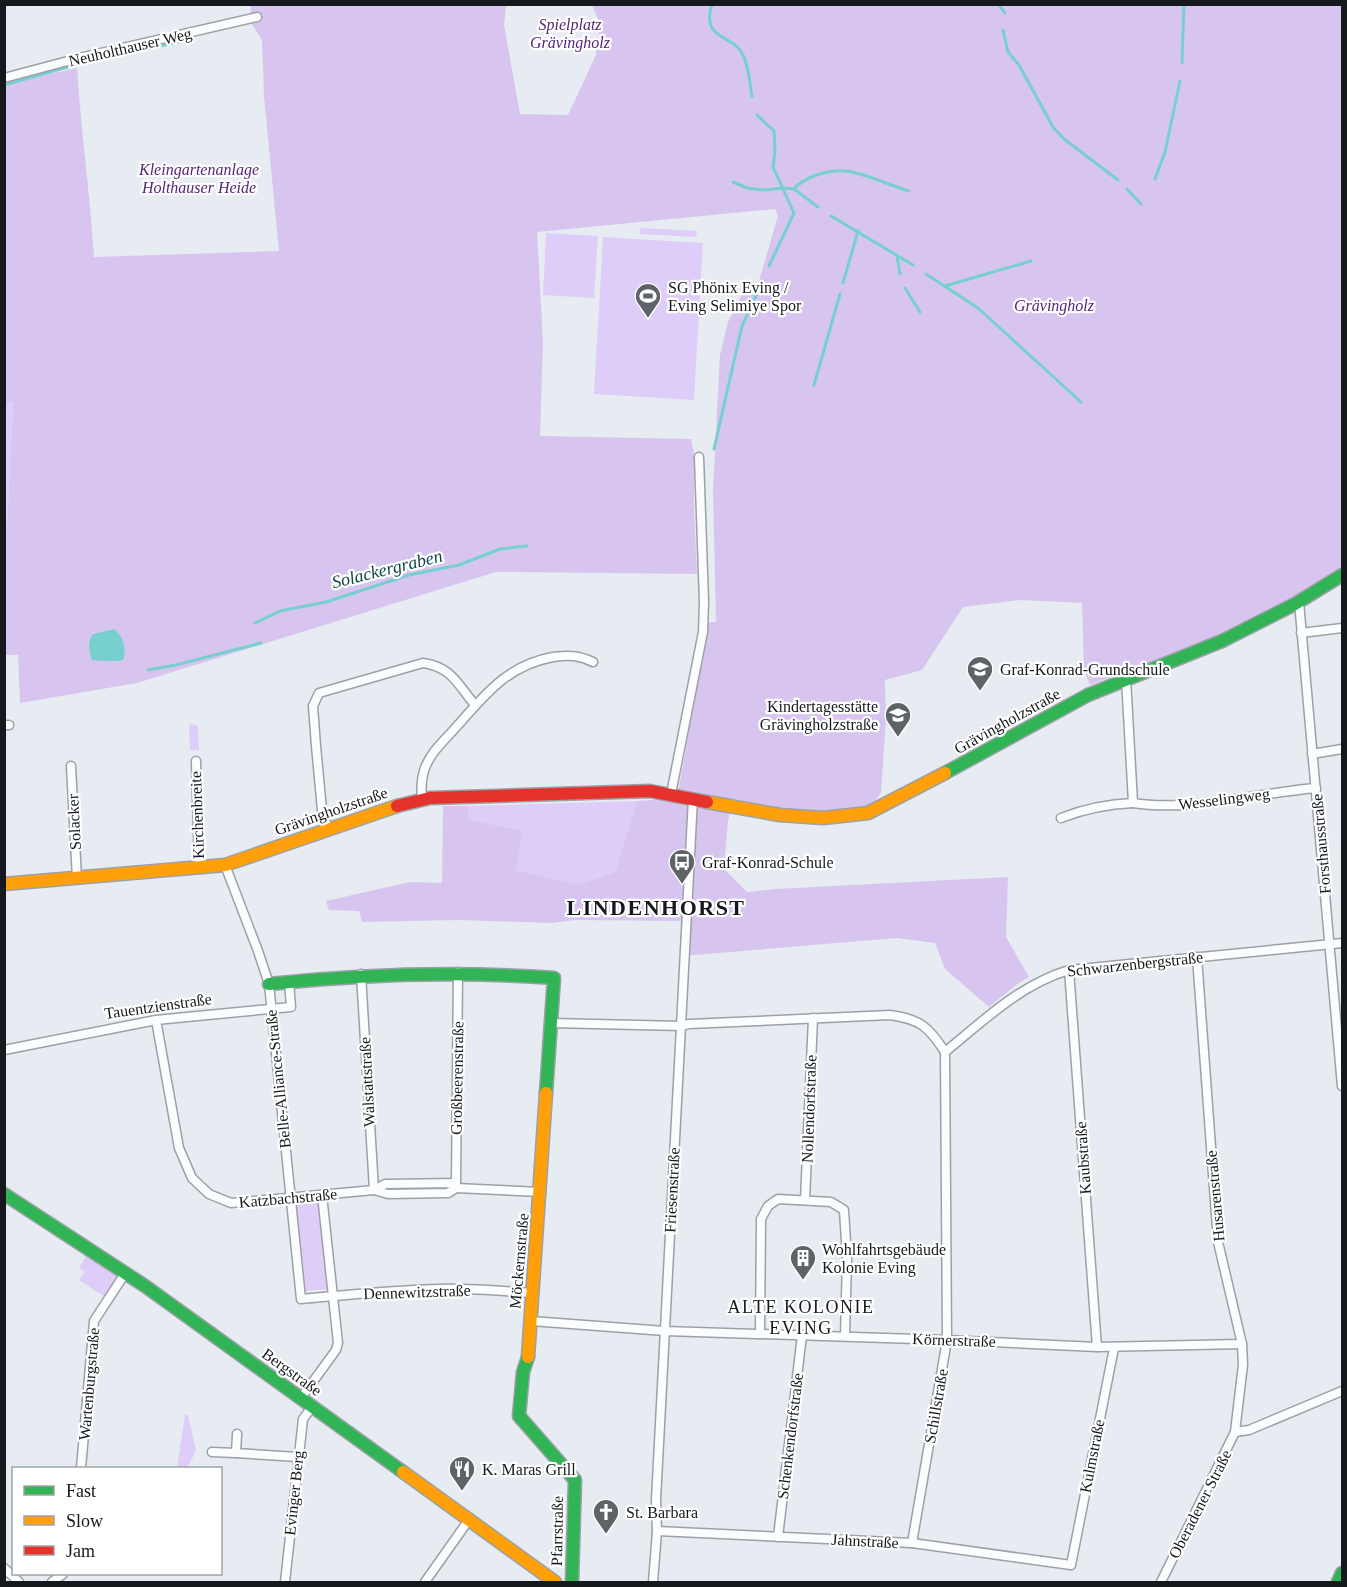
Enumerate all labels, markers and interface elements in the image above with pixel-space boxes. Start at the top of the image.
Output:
park label: Spielplatz Grävingholz [530,16,611,52]
street label: Neuholthauser Weg [67,25,193,70]
park label: Kleingartenanlage Holthauser Heide [138,161,259,196]
place label: SG Phönix Eving / Eving Selimiye Spor [668,279,802,315]
sports icon: SG Phönix Eving / Eving Selimiye Spor [633,281,663,319]
park label: Grävingholz [1014,297,1095,315]
water label: Solackergraben [330,546,444,592]
school or university icon: Graf-Konrad-Grundschule [965,654,995,692]
place label: Graf-Konrad-Grundschule [1000,661,1170,678]
street label: Grävingholzstraße [951,685,1063,758]
place label: Kindertagesstätte Grävingholzstraße [760,698,878,734]
school or university icon: Kindertagesstätte Grävingholzstraße [883,700,913,738]
street label: Kirchenbreite [187,771,207,859]
street label: Grävingholzstraße [272,784,390,839]
street label: Wesselingweg [1177,785,1271,814]
street label: Solacker [64,793,84,850]
street label: Forsthausstraße [1308,793,1334,895]
bus stop icon: Graf-Konrad-Schule [667,847,697,885]
place label: Graf-Konrad-Schule [702,854,834,871]
district label: LINDENHORST [566,895,746,920]
street label: Schwarzenbergstraße [1066,948,1204,981]
street label: Tauentzienstraße [103,990,213,1022]
street label: Belle-Alliance-Straße [262,1009,294,1149]
street label: Großbeerenstraße [448,1021,466,1135]
street label: Walstattstraße [356,1036,378,1128]
street label: Nollendorfstraße [799,1055,819,1163]
street label: Kaubstraße [1072,1121,1094,1195]
street label: Friesenstraße [661,1147,683,1233]
street label: Husarenstraße [1203,1150,1227,1242]
street label: Katzbachstraße [238,1185,338,1211]
street label: Möckernstraße [506,1212,532,1310]
place label: Wohlfahrtsgebäude Kolonie Eving [822,1241,946,1277]
building icon: Wohlfahrtsgebäude Kolonie Eving [788,1243,818,1281]
street label: Dennewitzstraße [363,1282,471,1302]
district label: ALTE KOLONIE EVING [728,1297,874,1338]
street label: Wartenburgstraße [76,1327,103,1441]
street label: Körnerstraße [912,1330,996,1350]
street label: Bergstraße [258,1345,325,1400]
street label: Schillstraße [921,1367,951,1445]
street label: Schenkendorfstraße [774,1372,806,1500]
street label: Kulmstraße [1077,1418,1107,1494]
street label: Oberadener Straße [1165,1447,1235,1561]
street label: Evinger Berg [281,1450,308,1536]
restaurant icon: K. Maras Grill [447,1454,477,1492]
place label: K. Maras Grill [482,1461,576,1478]
legend [12,1467,222,1575]
text: Fast [66,1481,96,1501]
street label: Pfarrstraße [548,1496,566,1566]
church icon: St. Barbara [591,1497,621,1535]
place label: St. Barbara [626,1504,698,1521]
text: Slow [66,1511,103,1531]
street label: Jahnstraße [831,1531,899,1551]
text: Jam [66,1541,95,1561]

